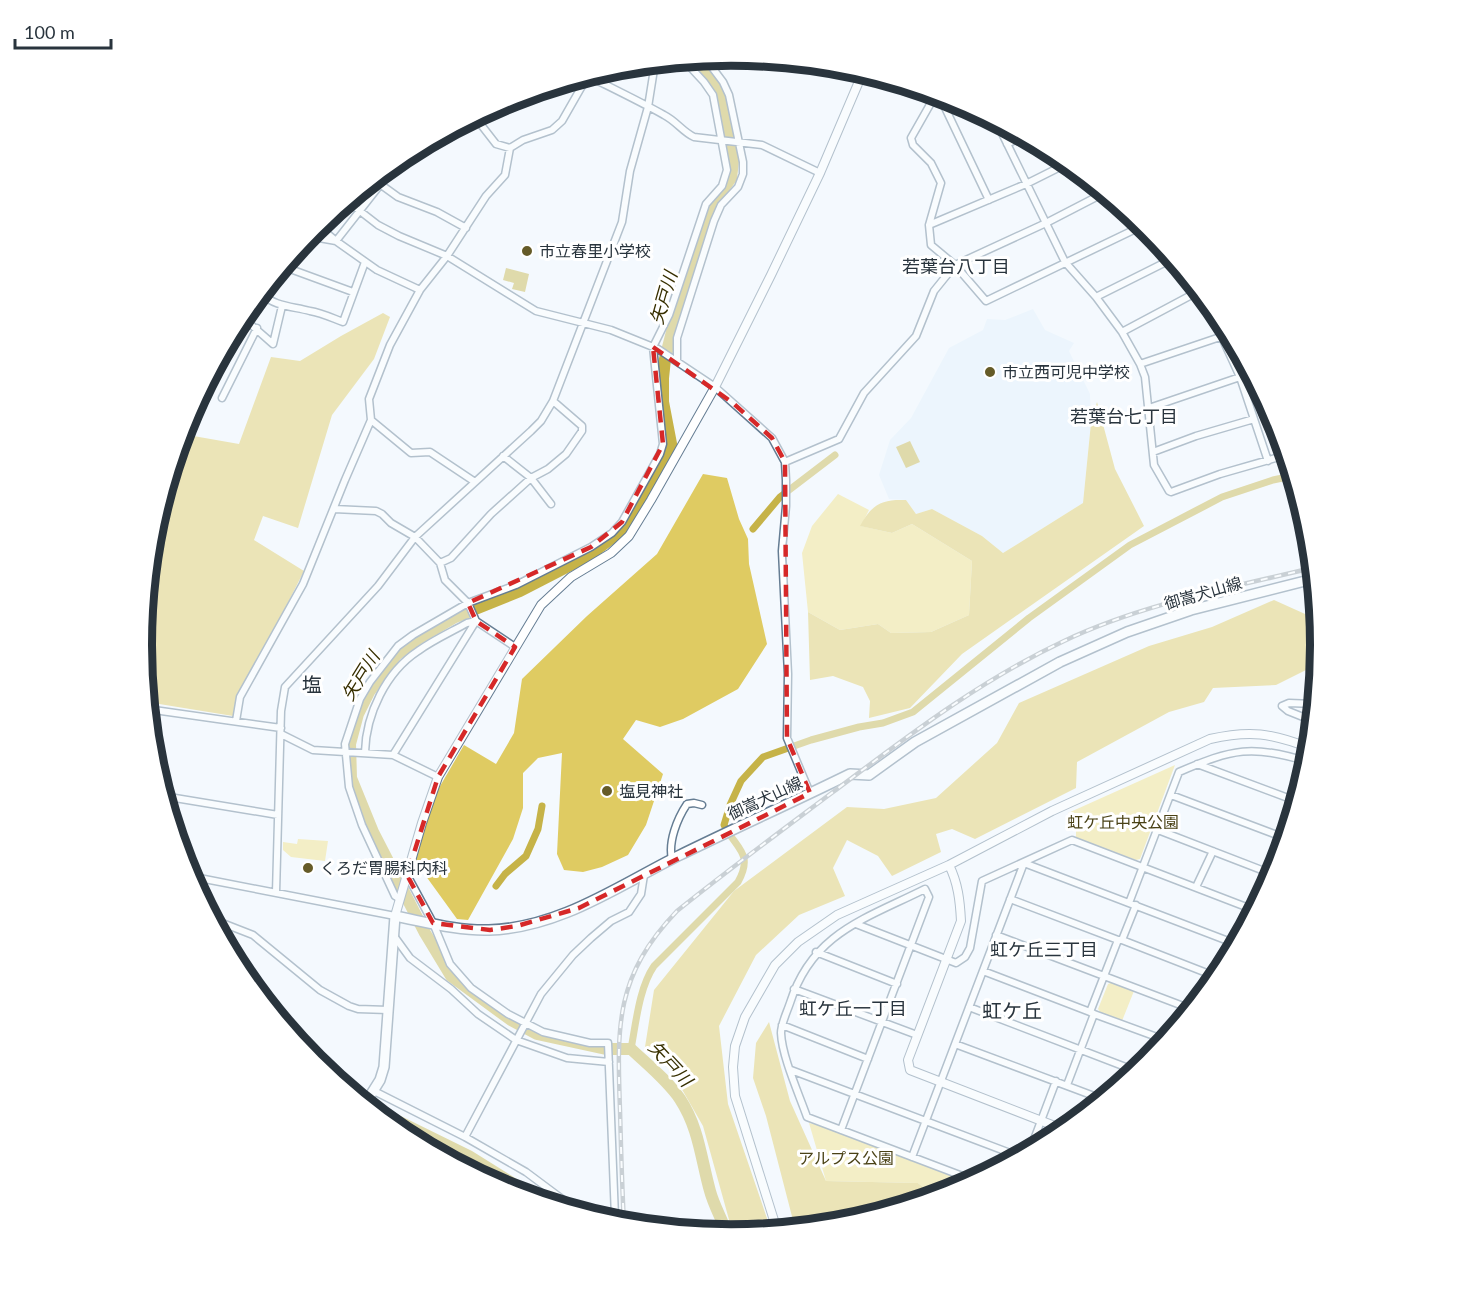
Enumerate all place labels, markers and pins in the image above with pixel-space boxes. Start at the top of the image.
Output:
place label: 市立春里小学校 [539,241,651,260]
marker: 市立春里小学校 [520,244,534,258]
place label: 市立西可児中学校 [1002,362,1130,381]
marker: 市立西可児中学校 [983,365,997,379]
place label: 塩見神社 [619,781,683,800]
marker: 塩見神社 [600,784,614,798]
place label: くろだ胃腸科内科 [320,858,448,877]
marker: くろだ胃腸科内科 [301,861,315,875]

